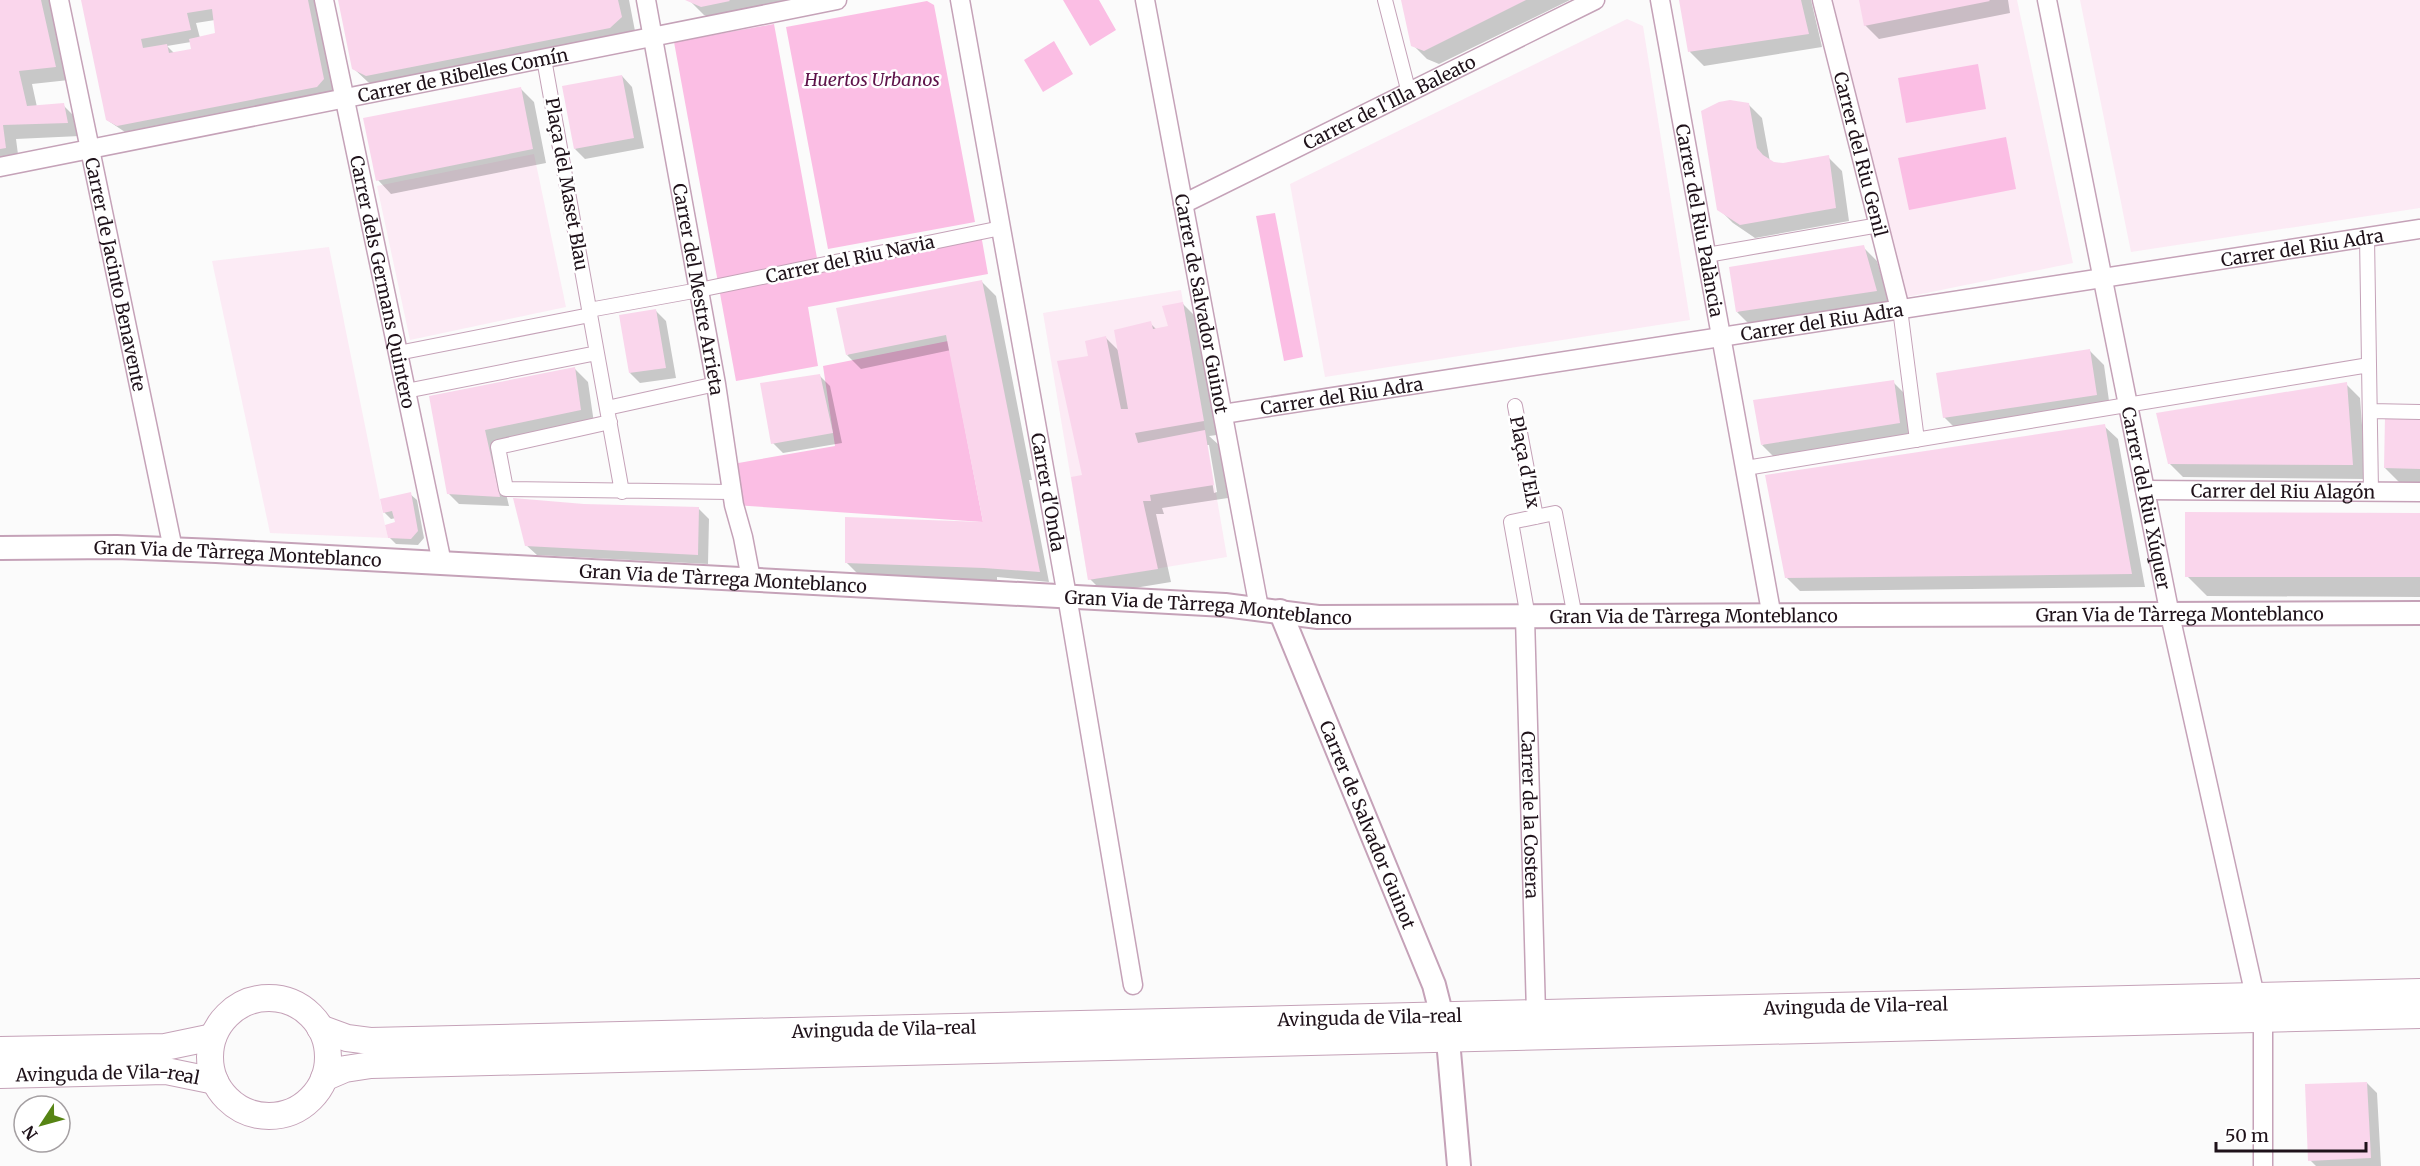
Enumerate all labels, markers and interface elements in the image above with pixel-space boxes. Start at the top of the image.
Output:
street label: Carrer de Ribelles Comín [356,42,570,107]
street label: Carrer de l'Illa Baleato [1299,50,1479,154]
park label: Huertos Urbanos [803,68,940,91]
street label: Carrer del Riu Genil [1829,69,1893,240]
street label: Plaça del Maset Blau [540,96,594,272]
street label: Carrer del Riu Palància [1671,122,1729,319]
street label: Carrer dels Germans Quintero [345,153,421,411]
street label: Carrer de Jacinto Benavente [80,155,151,393]
street label: Carrer del Mestre Arrieta [668,181,729,397]
street label: Carrer de Salvador Guinot [1170,192,1234,415]
street label: Carrer del Riu Adra [2219,223,2385,271]
street label: Carrer del Riu Navia [764,230,937,288]
street label: Carrer del Riu Adra [1739,297,1905,345]
street label: Carrer del Riu Adra [1259,372,1425,420]
street label: Carrer del Riu Xúquer [2117,405,2176,592]
street label: Plaça d'Elx [1505,414,1545,510]
street label: Carrer d'Onda [1026,431,1070,554]
street label: Carrer del Riu Alagón [2191,479,2375,503]
street label: Gran Via de Tàrrega Monteblanco [94,535,382,571]
street label: Gran Via de Tàrrega Monteblanco [579,559,868,597]
street label: Gran Via de Tàrrega Monteblanco [1064,585,1352,629]
street label: Gran Via de Tàrrega Monteblanco [2036,602,2324,626]
street label: Gran Via de Tàrrega Monteblanco [1550,604,1838,628]
street label: Carrer de Salvador Guinot [1315,717,1421,932]
street label: Carrer de la Costera [1517,731,1544,899]
street label: Avinguda de Vila-real [1762,992,1949,1019]
street label: Avinguda de Vila-real [1276,1003,1463,1031]
street label: Avinguda de Vila-real [790,1015,977,1042]
street label: Avinguda de Vila-real [14,1059,202,1089]
north arrow [12,1094,72,1154]
scale bar [2216,1115,2366,1153]
text: N [18,1122,42,1144]
text: 50 m [2225,1124,2269,1147]

